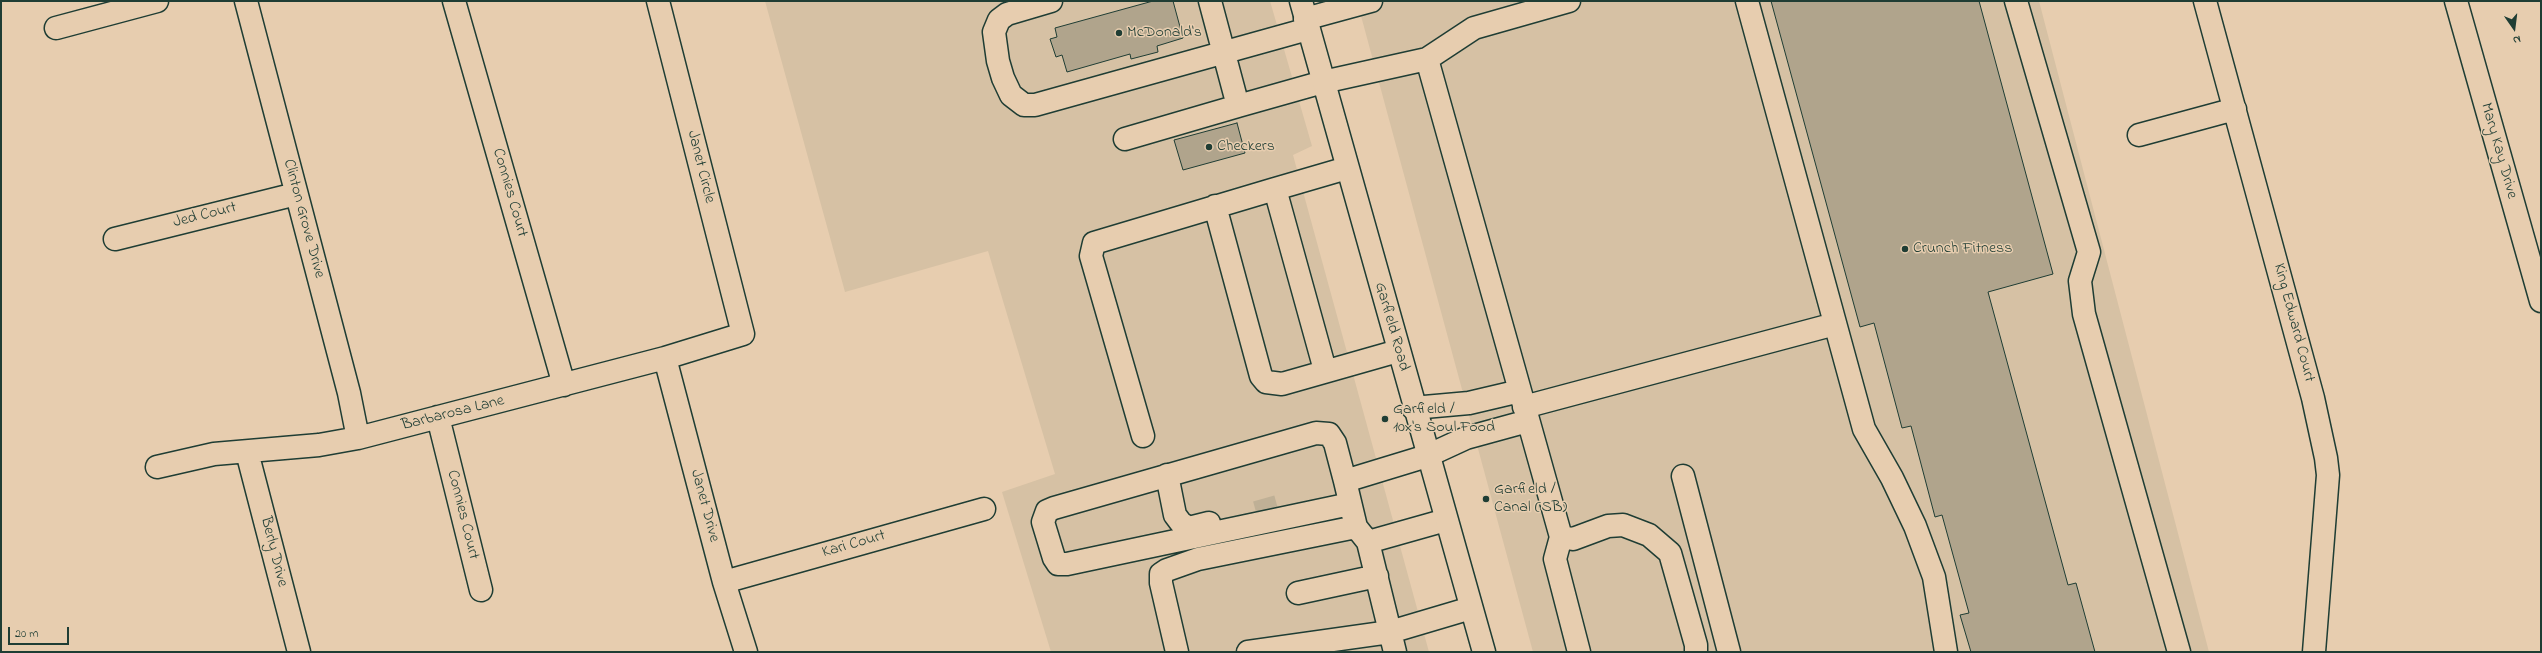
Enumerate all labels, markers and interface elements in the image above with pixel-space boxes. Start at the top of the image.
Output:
north arrow [2494,8,2534,48]
place label: McDonald's [1127,23,1202,43]
marker: McDonald's [1114,28,1124,38]
text: N [2511,31,2522,48]
street label: Mary Kay Drive [2475,101,2521,201]
street label: Janet Circle [682,129,718,205]
place label: Checkers [1217,137,1275,157]
marker: Checkers [1204,142,1214,152]
street label: Connies Court [487,146,531,240]
street label: Clinton Grove Drive [278,157,328,281]
street label: Jed Court [171,199,239,233]
place label: Crunch Fitness [1913,239,2012,259]
marker: Crunch Fitness [1900,244,1910,254]
street label: King Edward Court [2268,262,2318,384]
street label: Garfield Road [1369,280,1413,374]
street label: Barbarosa Lane [400,392,506,436]
place label: Garfield / 10x's Soul Food [1393,400,1495,438]
marker: Garfield / 10x's Soul Food [1380,414,1390,424]
street label: Connies Court [442,468,482,562]
street label: Janet Drive [685,468,723,544]
place label: Garfield / Canal (SB) [1494,480,1567,518]
marker: Garfield / Canal (SB) [1481,494,1491,504]
street label: Berly Drive [255,515,291,589]
street label: Kari Court [820,527,888,563]
scale bar [10,619,71,645]
text: 20 m [15,625,38,643]

